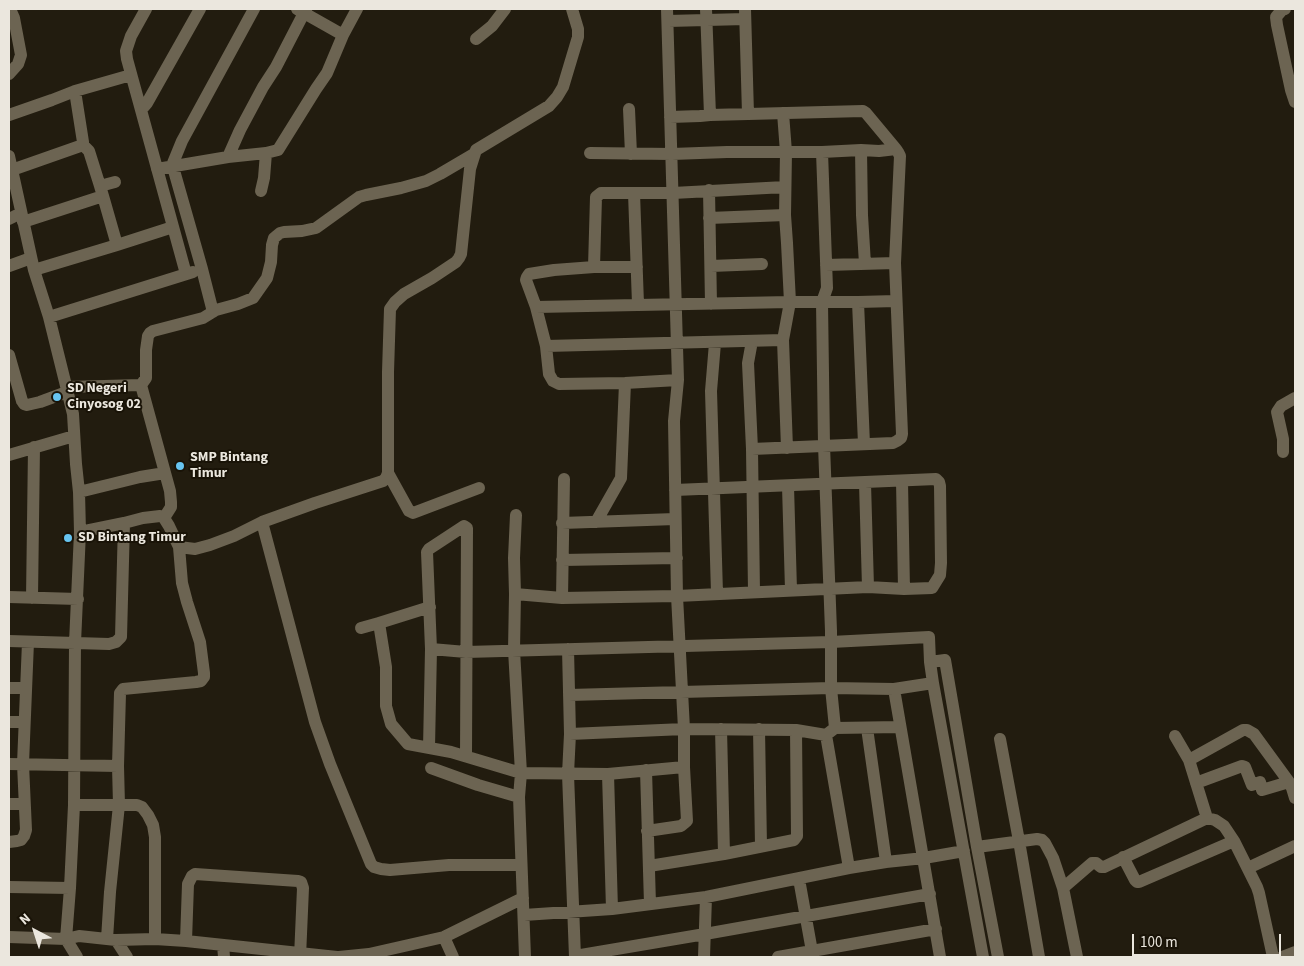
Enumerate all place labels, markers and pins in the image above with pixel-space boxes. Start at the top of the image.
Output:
place label: SD Negeri Cinyosog 02 [67,381,141,414]
marker: SD Negeri Cinyosog 02 [51,391,63,403]
place label: SMP Bintang Timur [190,450,268,482]
marker: SMP Bintang Timur [174,460,186,472]
place label: SD Bintang Timur [78,530,186,546]
marker: SD Bintang Timur [62,532,74,544]

